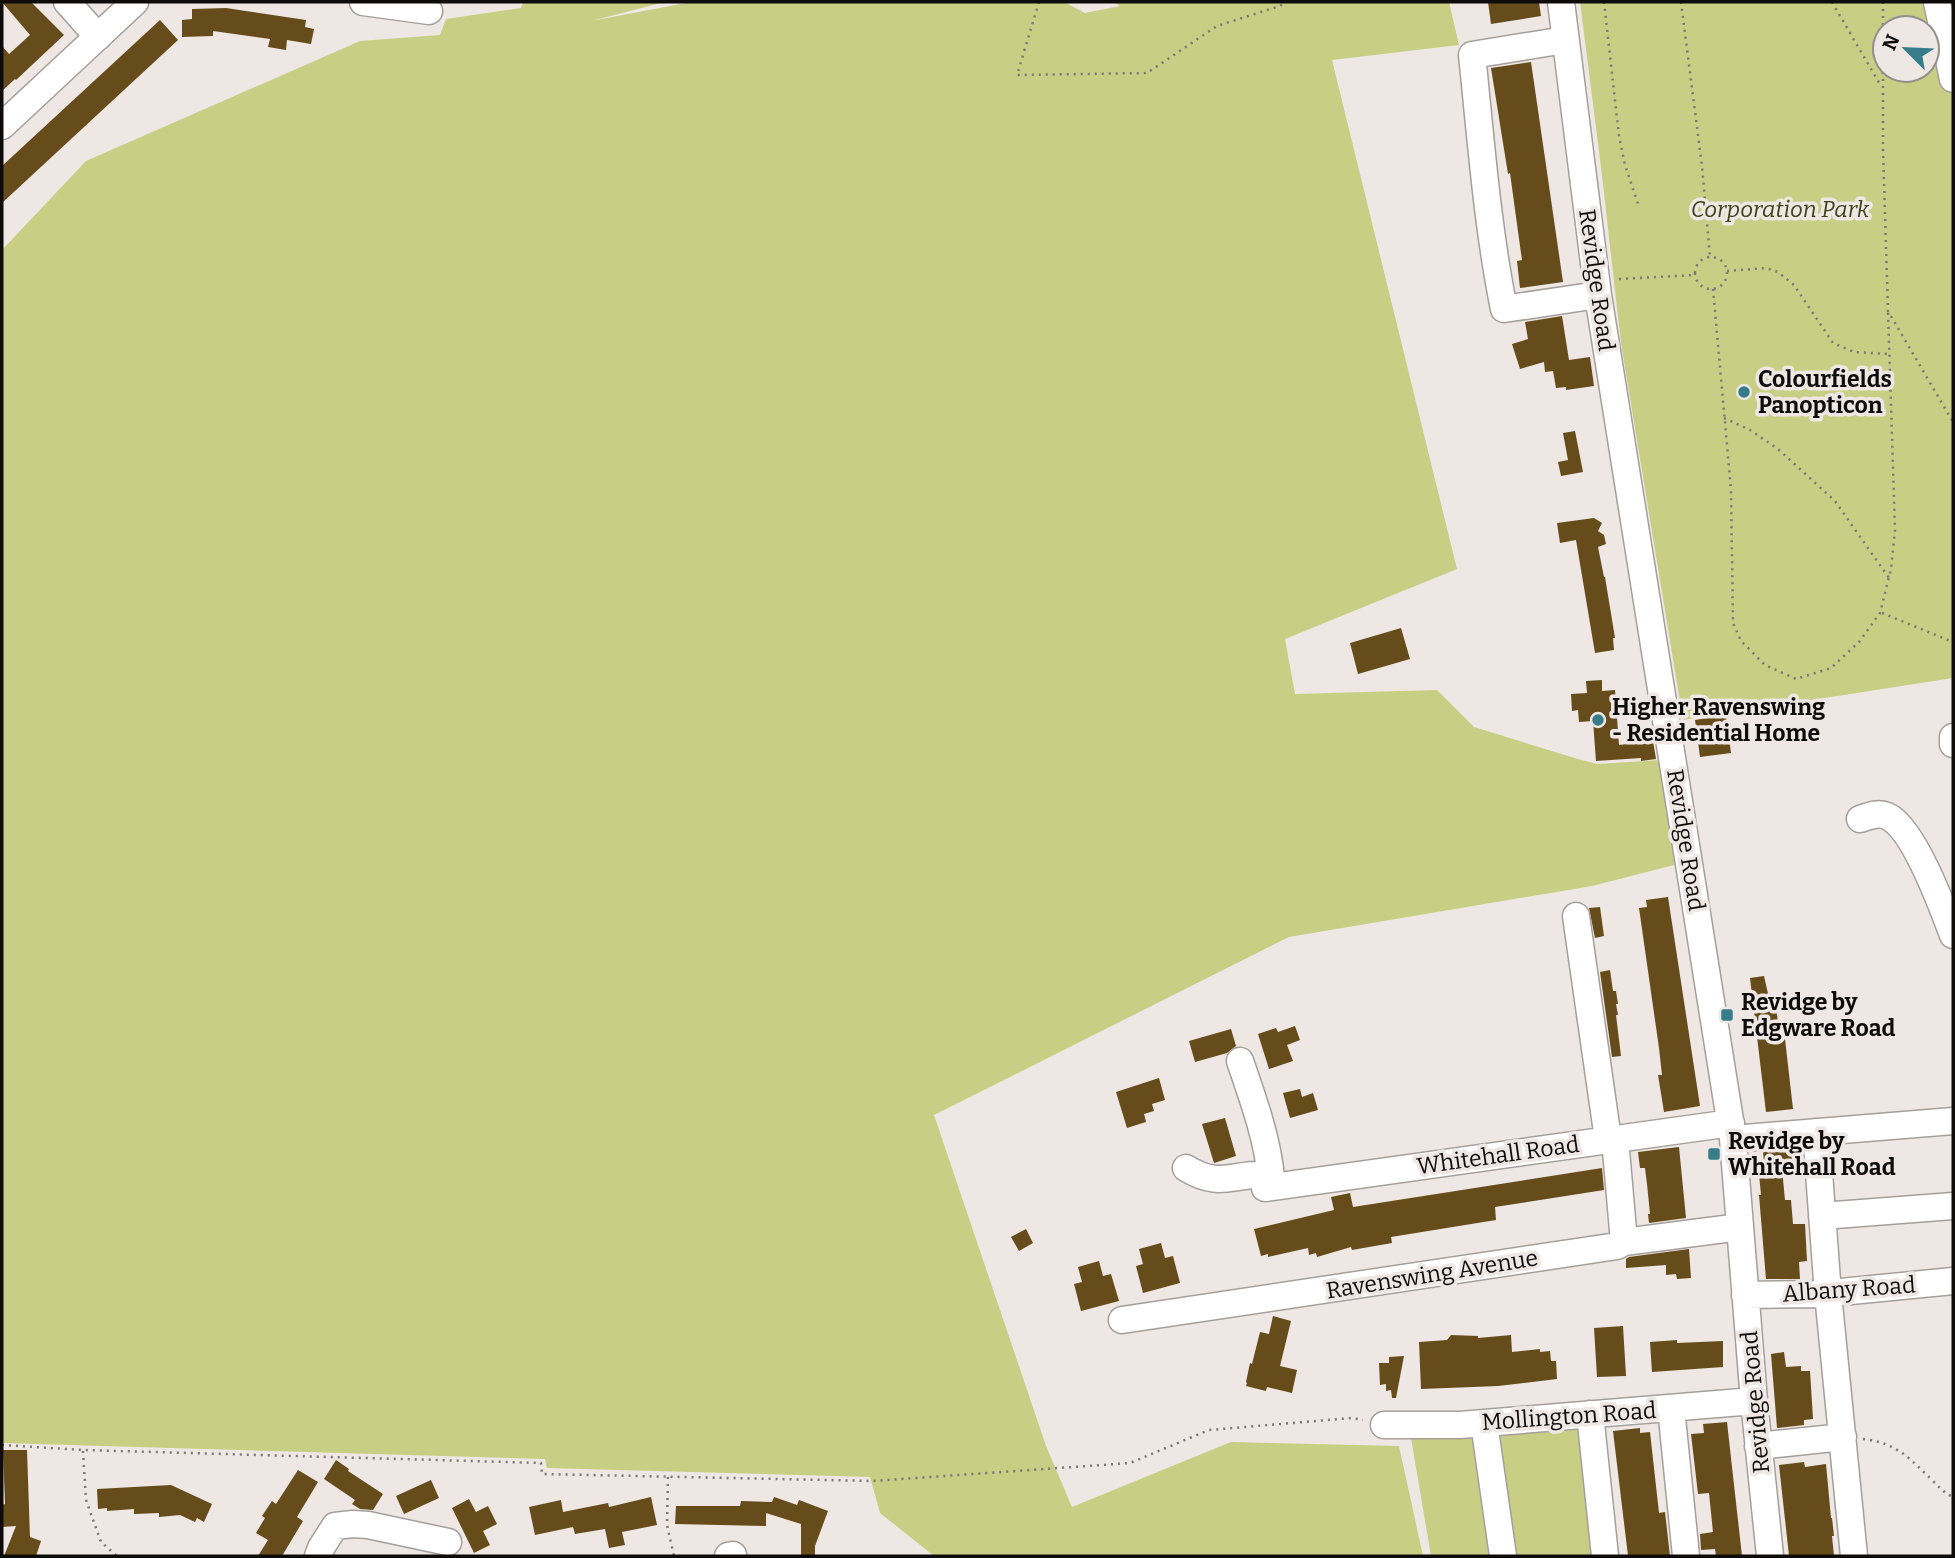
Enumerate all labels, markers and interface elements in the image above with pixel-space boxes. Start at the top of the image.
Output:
north arrow [1871,14,1941,84]
text: N [1877,31,1905,54]
park label: Corporation Park [1691,195,1870,223]
street label: Revidge Road [1573,207,1621,353]
place label: Colourfields Panopticon [1758,365,1892,419]
marker: Colourfields Panopticon [1736,384,1752,400]
place label: Higher Ravenswing - Residential Home [1612,693,1825,747]
marker: Higher Ravenswing - Residential Home [1590,712,1606,728]
street label: Revidge Road [1661,767,1711,913]
place label: Revidge by Edgware Road [1741,988,1896,1042]
marker: Revidge by Edgware Road [1719,1007,1735,1023]
place label: Revidge by Whitehall Road [1728,1127,1896,1181]
street label: Whitehall Road [1415,1130,1581,1180]
marker: Revidge by Whitehall Road [1706,1146,1722,1162]
street label: Ravenswing Avenue [1324,1243,1540,1305]
street label: Albany Road [1782,1270,1917,1308]
street label: Revidge Road [1735,1329,1775,1474]
street label: Mollington Road [1481,1396,1658,1436]

